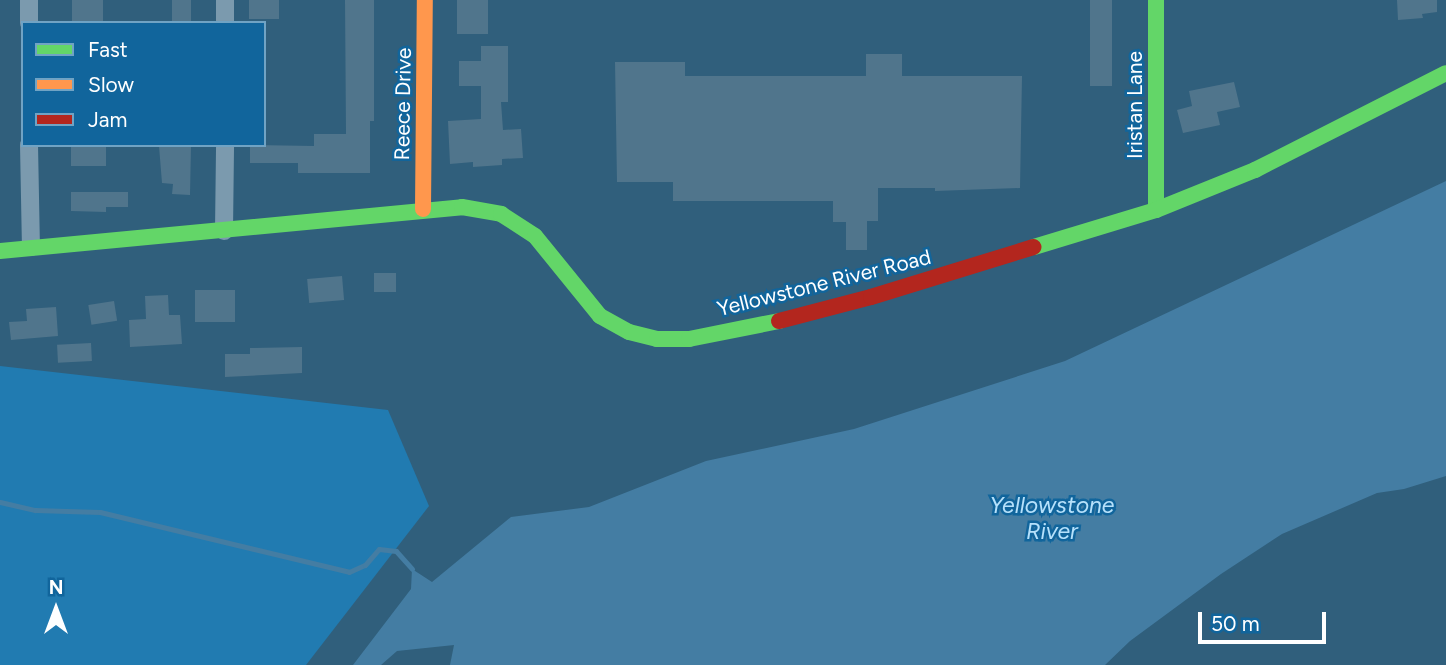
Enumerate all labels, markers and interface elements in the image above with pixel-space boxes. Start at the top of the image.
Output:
legend [21,21,266,147]
text: Fast [88,37,128,62]
street label: Reece Drive [389,47,417,161]
street label: Iristan Lane [1122,51,1148,159]
text: Slow [88,72,134,97]
text: Jam [88,107,127,132]
street label: Yellowstone River Road [714,244,934,322]
water label: Yellowstone River [990,491,1114,545]
north arrow [21,574,91,644]
text: N [49,576,63,599]
scale bar [1201,598,1329,642]
text: 50 m [1211,611,1260,636]

